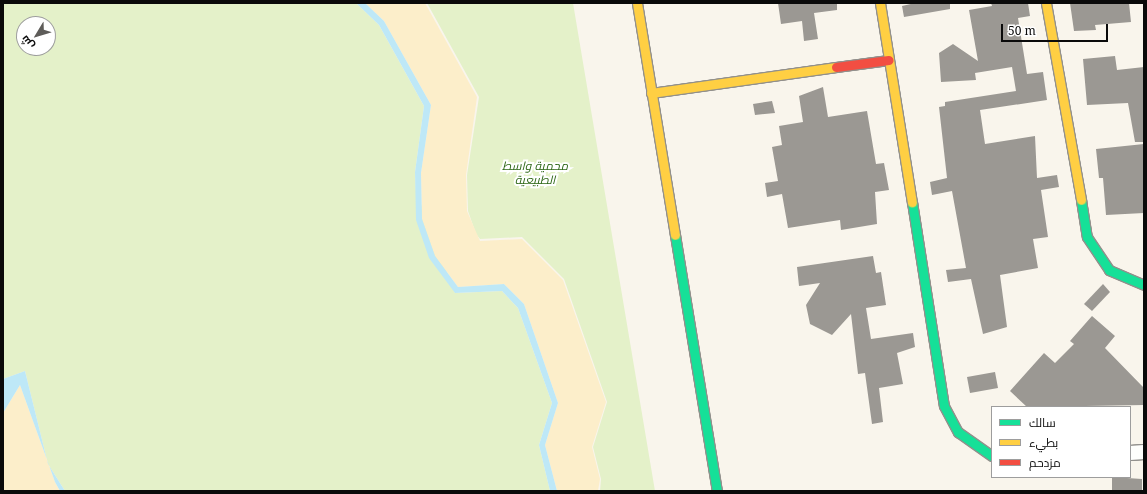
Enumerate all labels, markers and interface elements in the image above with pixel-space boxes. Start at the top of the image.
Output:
north arrow [16,16,56,56]
scale bar [1003,16,1110,42]
text: 50 m [1008,22,1036,39]
text: ش [17,33,37,53]
park label: محمية واسط الطبيعية [502,159,568,187]
legend [991,406,1131,478]
text: سالك [1029,414,1056,431]
text: بطيء [1029,434,1058,451]
text: مزدحم [1029,454,1061,471]

